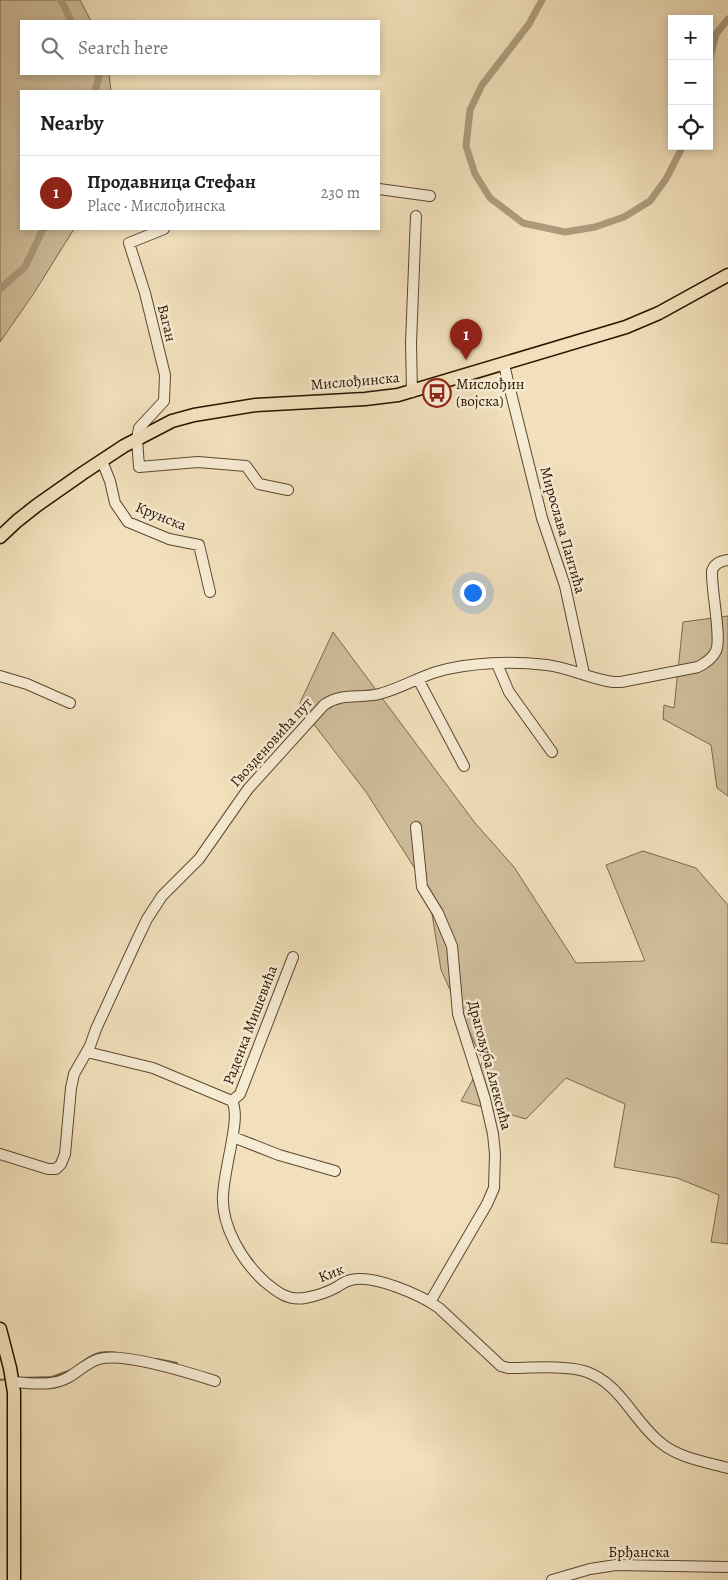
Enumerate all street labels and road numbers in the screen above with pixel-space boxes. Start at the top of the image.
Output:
street label: Ваган [153,302,181,344]
street label: Мислођинска [310,367,400,395]
street label: Мирослава Пантића [535,464,591,596]
street label: Крунска [133,497,190,535]
street label: Гвозденовића пут [225,693,317,791]
street label: Раденка Мишевића [218,962,282,1088]
street label: Драгољуба Алексића [463,998,517,1132]
street label: Кик [315,1259,347,1287]
street label: Брђанска [608,1542,670,1562]

